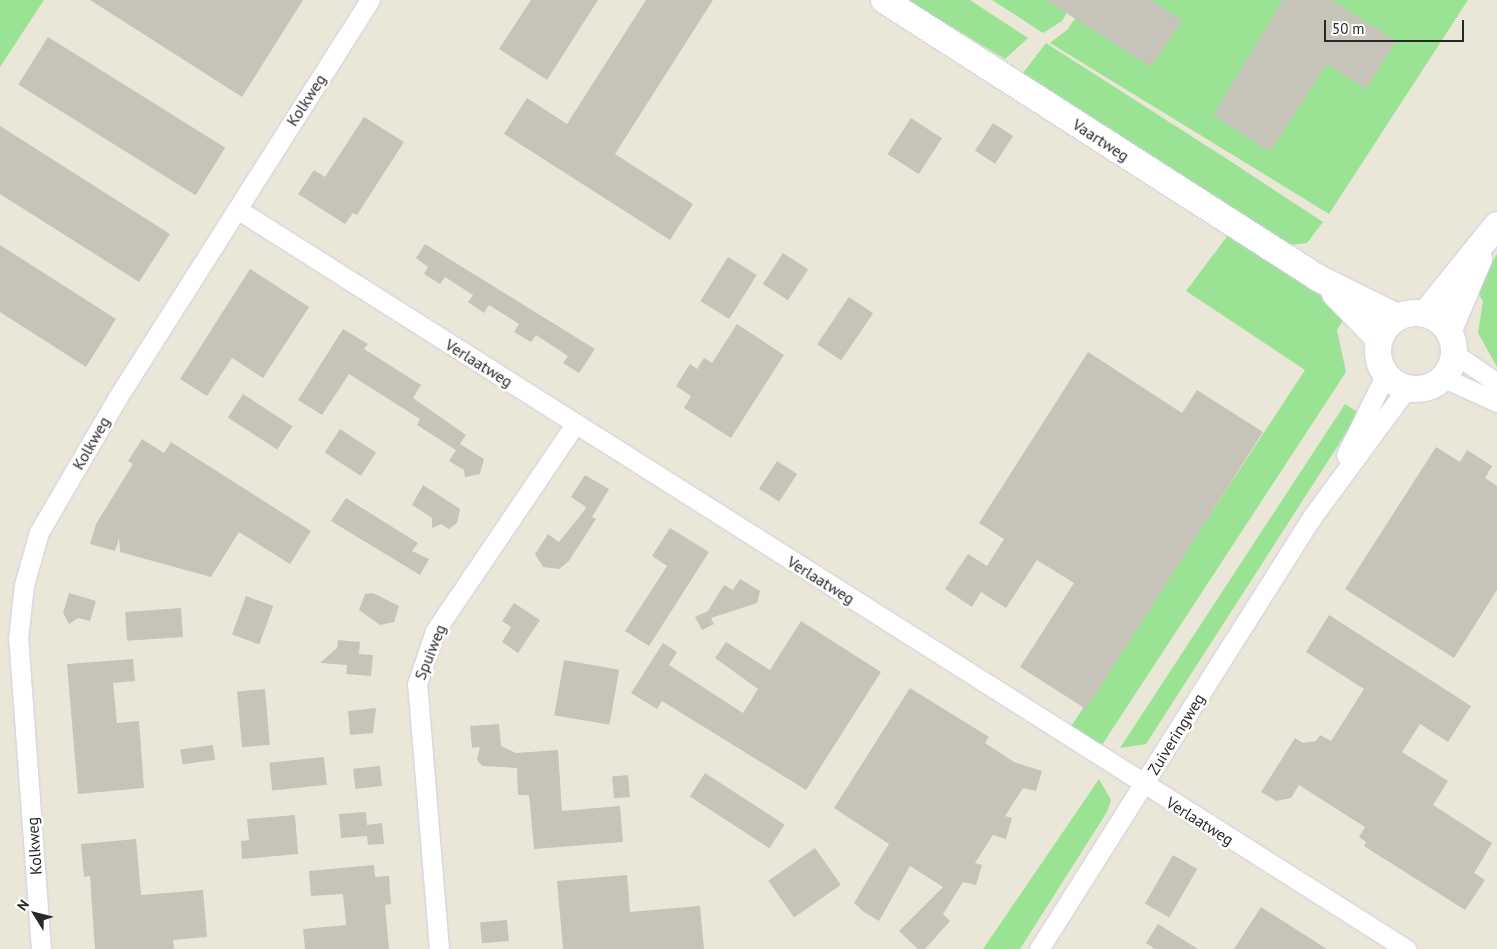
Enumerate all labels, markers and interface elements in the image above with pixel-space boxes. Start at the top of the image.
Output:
scale bar [1327,10,1467,42]
text: 50 m [1332,19,1365,38]
street label: Kolkweg [282,70,330,130]
street label: Vaartweg [1069,115,1133,165]
street label: Verlaatweg [442,335,516,391]
street label: Kolkweg [68,413,114,473]
street label: Verlaatweg [784,552,858,608]
street label: Spuiweg [410,621,450,683]
street label: Zuiveringweg [1143,690,1209,778]
street label: Verlaatweg [1163,793,1237,849]
street label: Kolkweg [22,816,46,876]
north arrow [10,889,60,939]
text: N [13,896,33,914]

